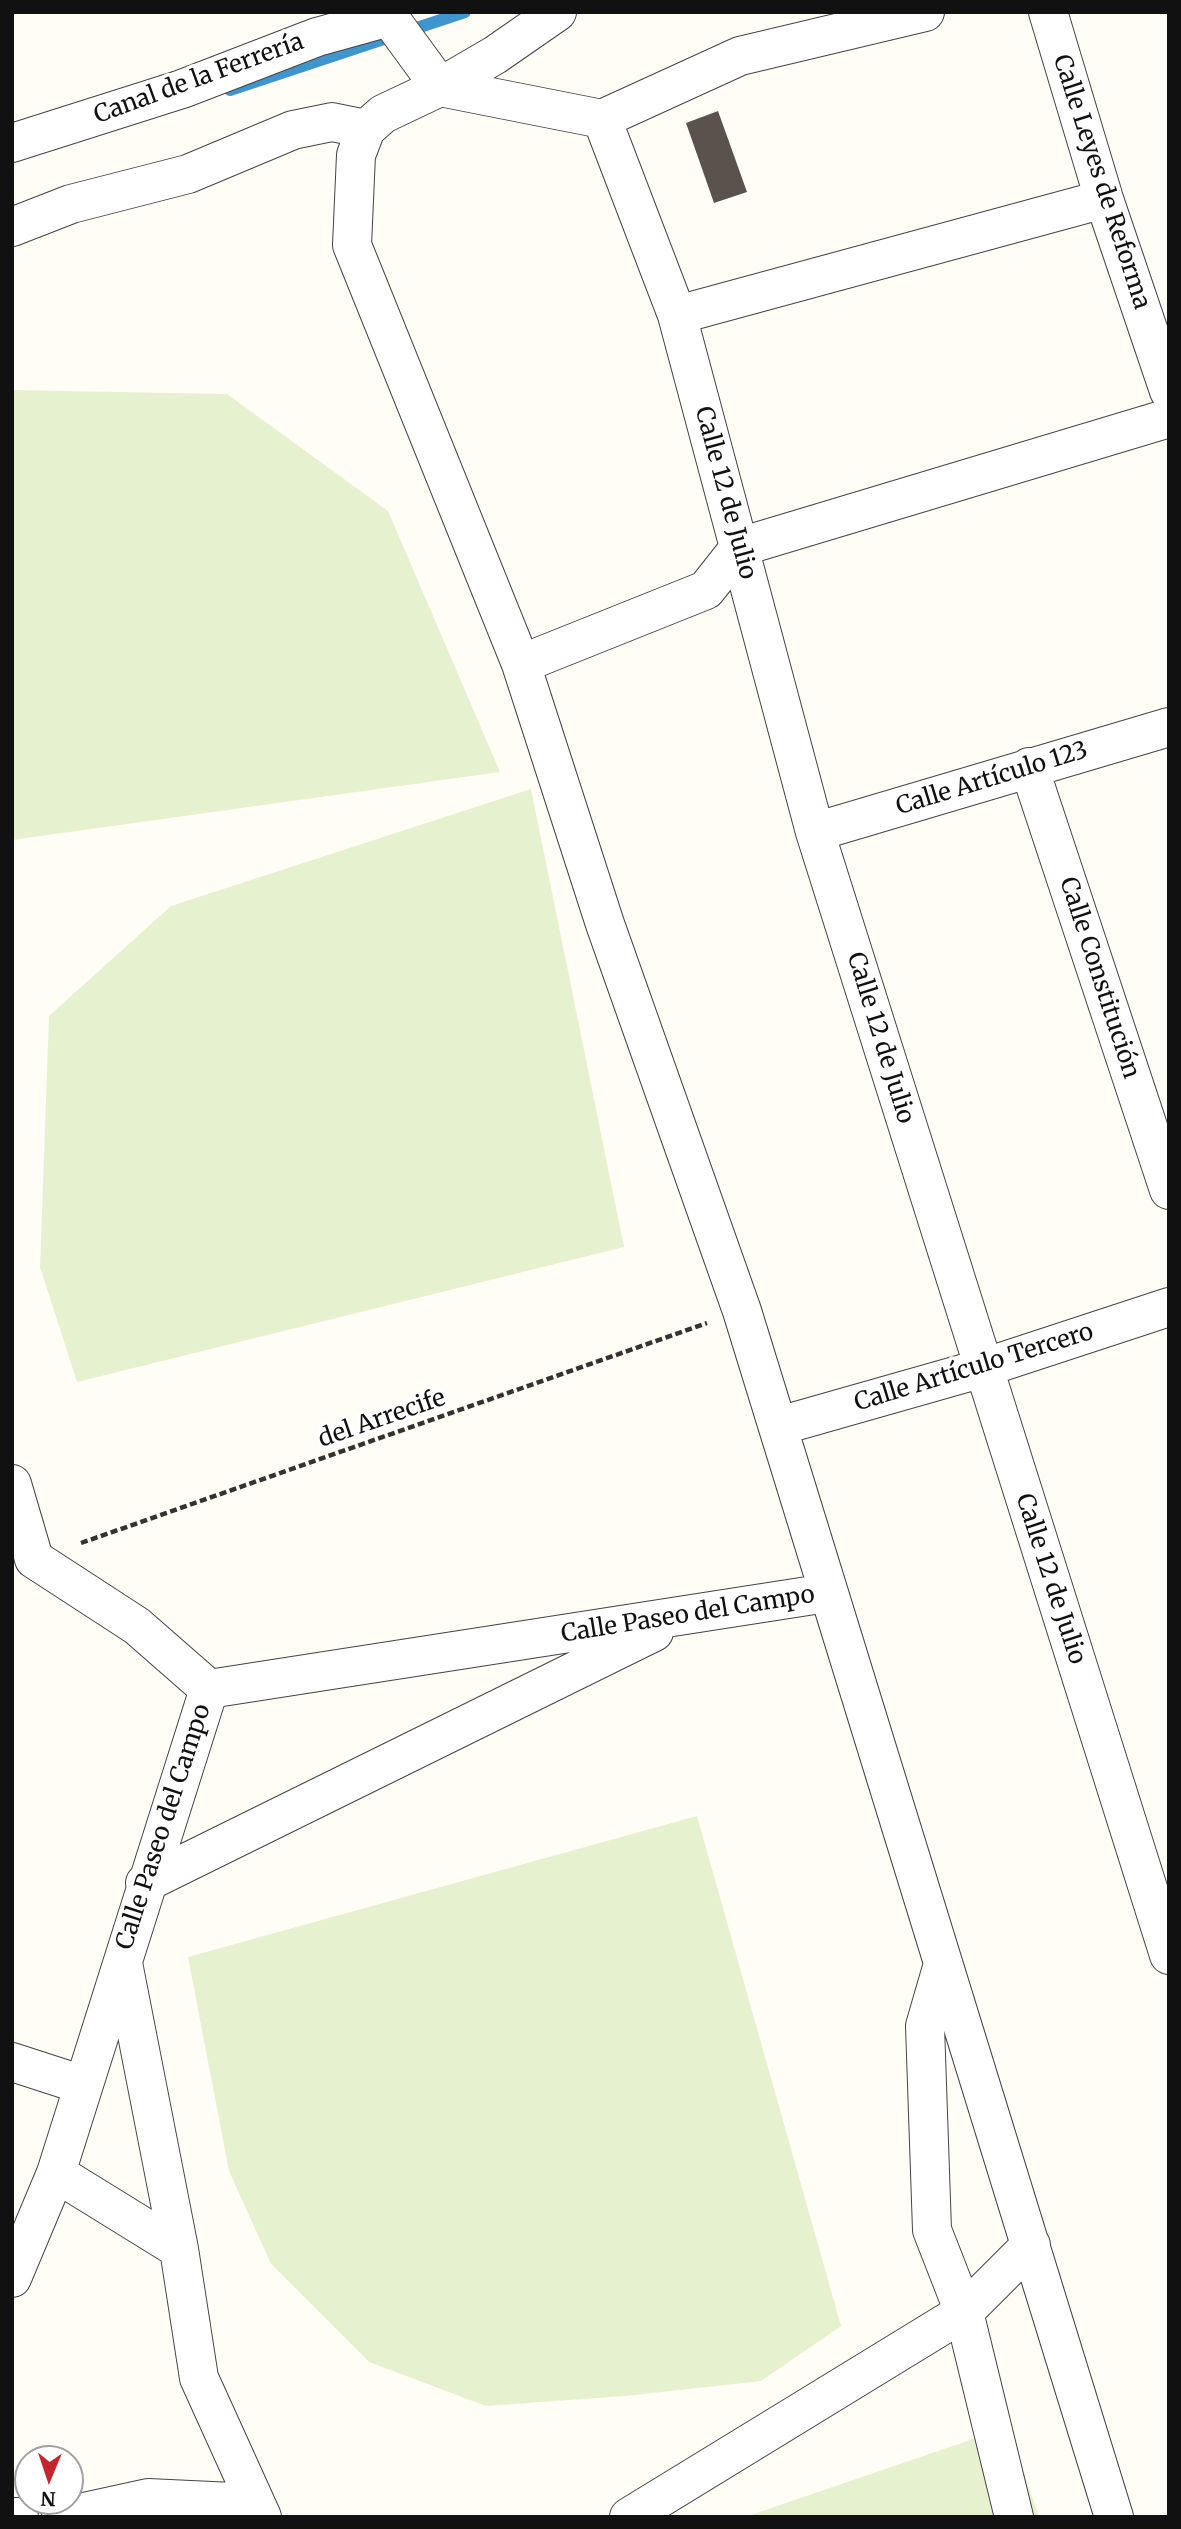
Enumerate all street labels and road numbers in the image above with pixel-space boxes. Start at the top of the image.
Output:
street label: Canal de la Ferrería [90,28,308,130]
street label: Calle Leyes de Reforma [1046,51,1156,313]
street label: Calle 12 de Julio [688,404,762,582]
street label: Calle Artículo 123 [893,736,1091,822]
street label: Calle Constitución [1053,874,1145,1082]
street label: Calle 12 de Julio [840,949,920,1127]
street label: Calle Artículo Tercero [851,1318,1097,1418]
street label: del Arrecife [315,1384,449,1454]
street label: Calle 12 de Julio [1009,1490,1091,1668]
street label: Calle Paseo del Campo [559,1581,817,1649]
street label: Calle Paseo del Campo [111,1701,217,1953]

